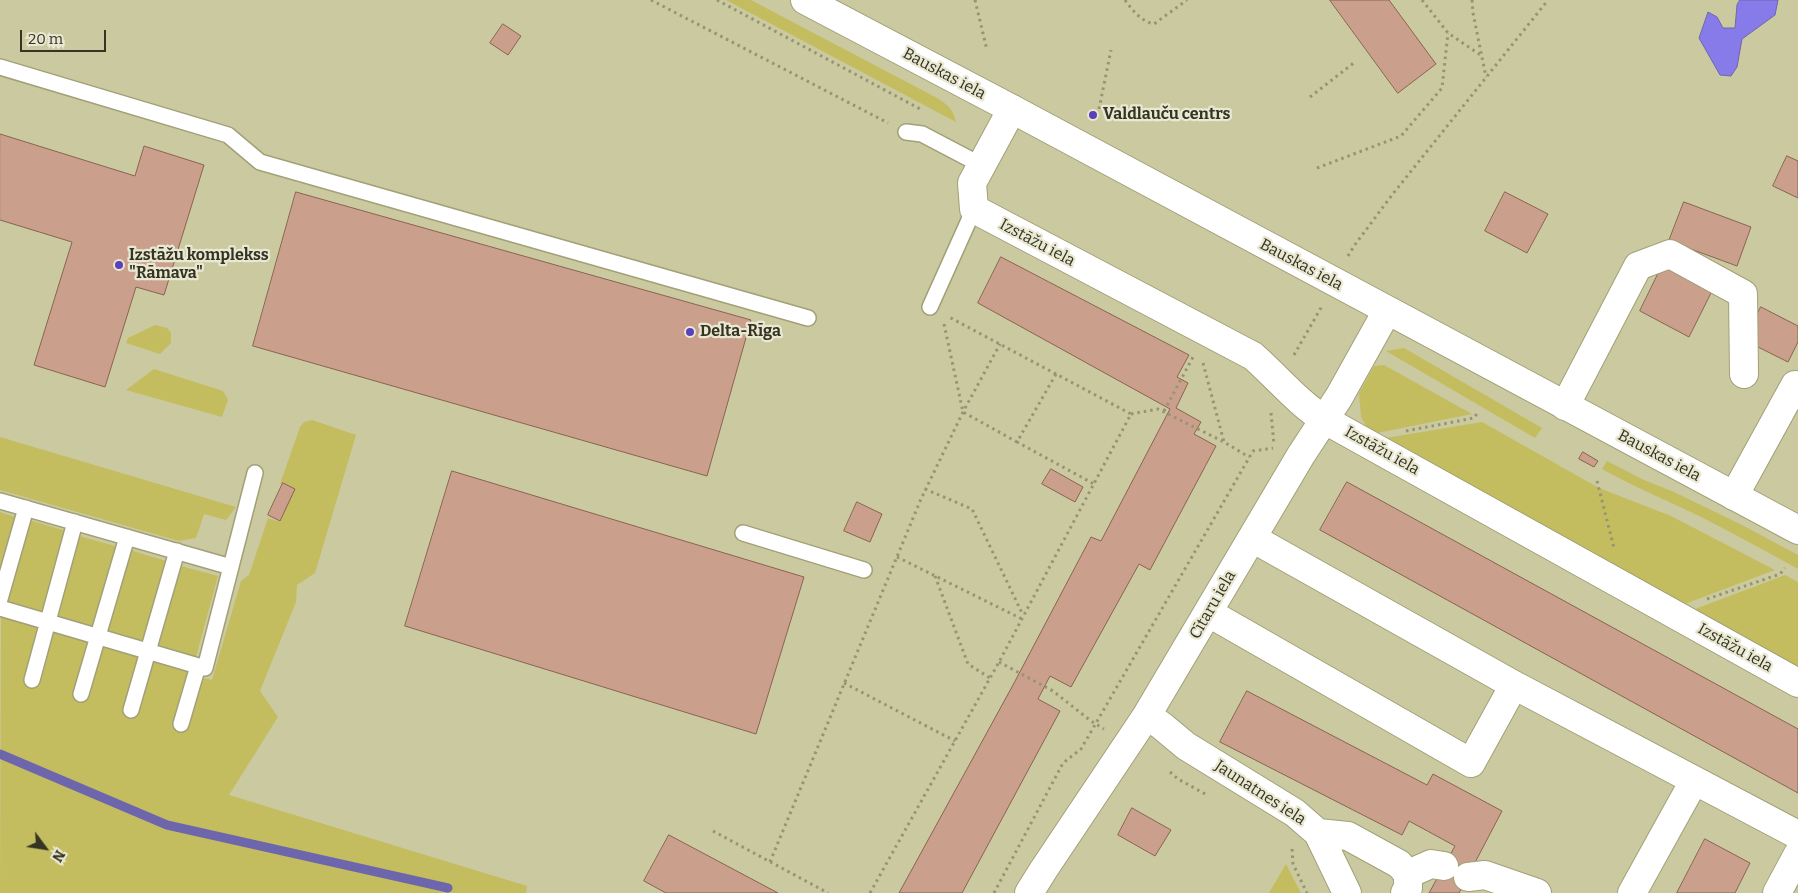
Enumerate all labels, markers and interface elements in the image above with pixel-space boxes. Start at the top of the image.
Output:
scale bar [22,20,109,52]
text: 20 m [28,30,63,48]
street label: Bauskas iela [899,44,989,104]
place label: Valdlauču centrs [1103,105,1230,125]
marker: Valdlauču centrs [1087,109,1099,121]
street label: Izstāžu iela [996,215,1078,271]
street label: Bauskas iela [1256,235,1346,295]
place label: Izstāžu komplekss "Rāmava" [129,246,269,284]
marker: Izstāžu komplekss "Rāmava" [113,259,125,271]
place label: Delta-Rīga [700,322,781,342]
marker: Delta-Rīga [684,326,696,338]
street label: Izstāžu iela [1341,423,1423,479]
street label: Bauskas iela [1614,426,1704,486]
street label: Cītaru iela [1186,567,1240,643]
street label: Izstāžu iela [1694,620,1776,676]
street label: Jaunatnes iela [1211,756,1309,830]
north arrow [20,823,70,873]
text: N [48,847,68,865]

